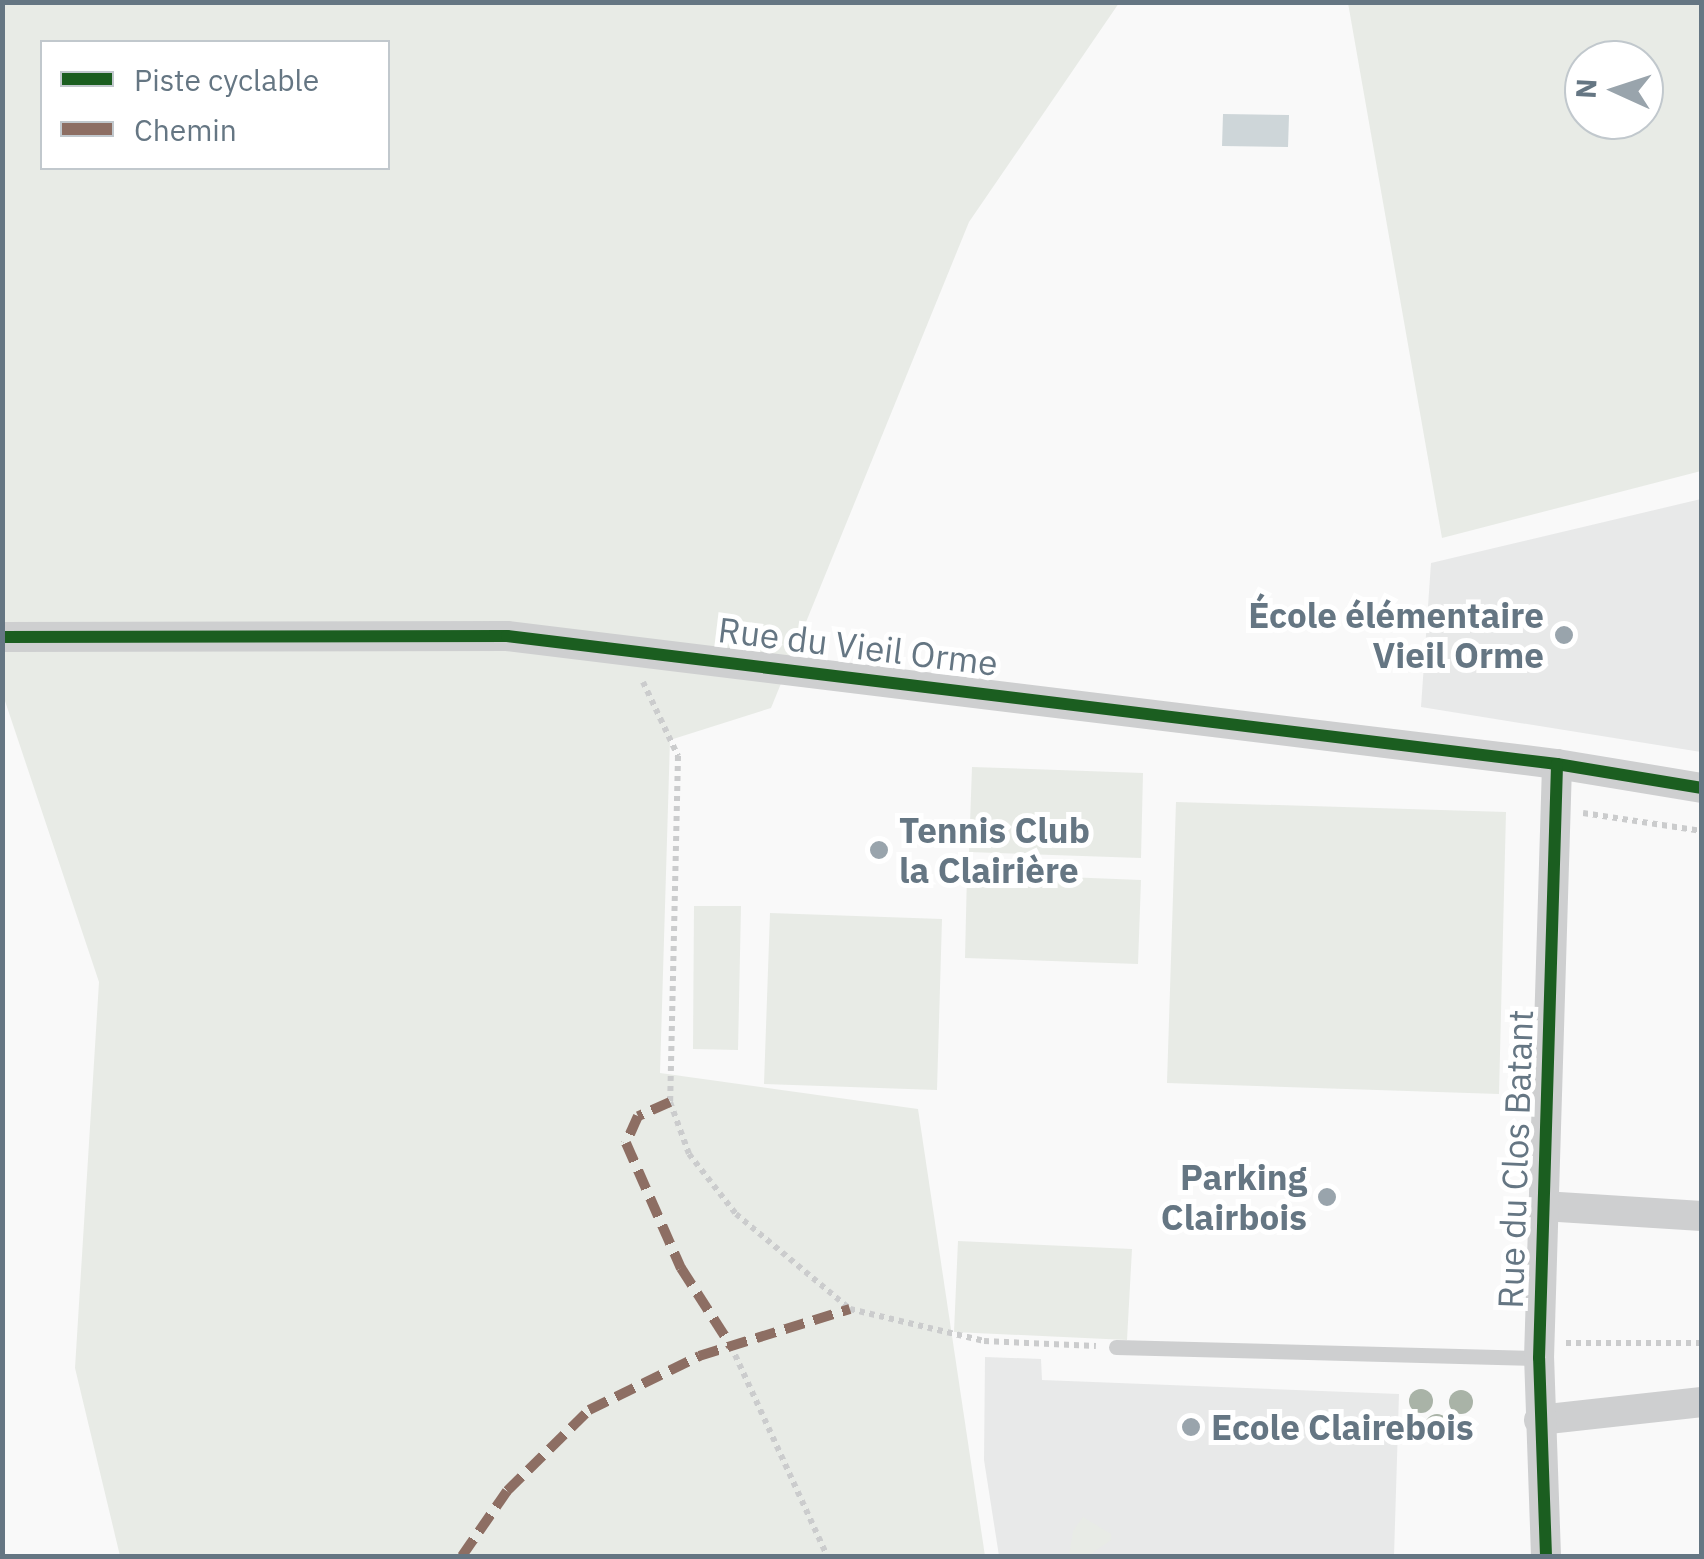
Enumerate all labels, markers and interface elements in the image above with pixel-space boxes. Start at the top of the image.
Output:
legend [40,40,390,170]
north arrow [1564,40,1664,140]
text: Piste cyclable [134,60,319,99]
text: N [1567,77,1605,100]
text: Chemin [134,110,237,149]
place label: École élémentaire Vieil Orme [1248,594,1544,676]
street label: Rue du Vieil Orme [716,608,1000,684]
marker: École élémentaire Vieil Orme [1553,624,1575,646]
place label: Tennis Club la Clairière [899,809,1090,891]
marker: Tennis Club la Clairière [868,839,890,861]
street label: Rue du Clos Batant [1489,1009,1541,1309]
place label: Parking Clairbois [1161,1156,1307,1238]
marker: Parking Clairbois [1316,1186,1338,1208]
place label: Ecole Clairebois [1211,1406,1474,1448]
marker: Ecole Clairebois [1180,1416,1202,1438]

